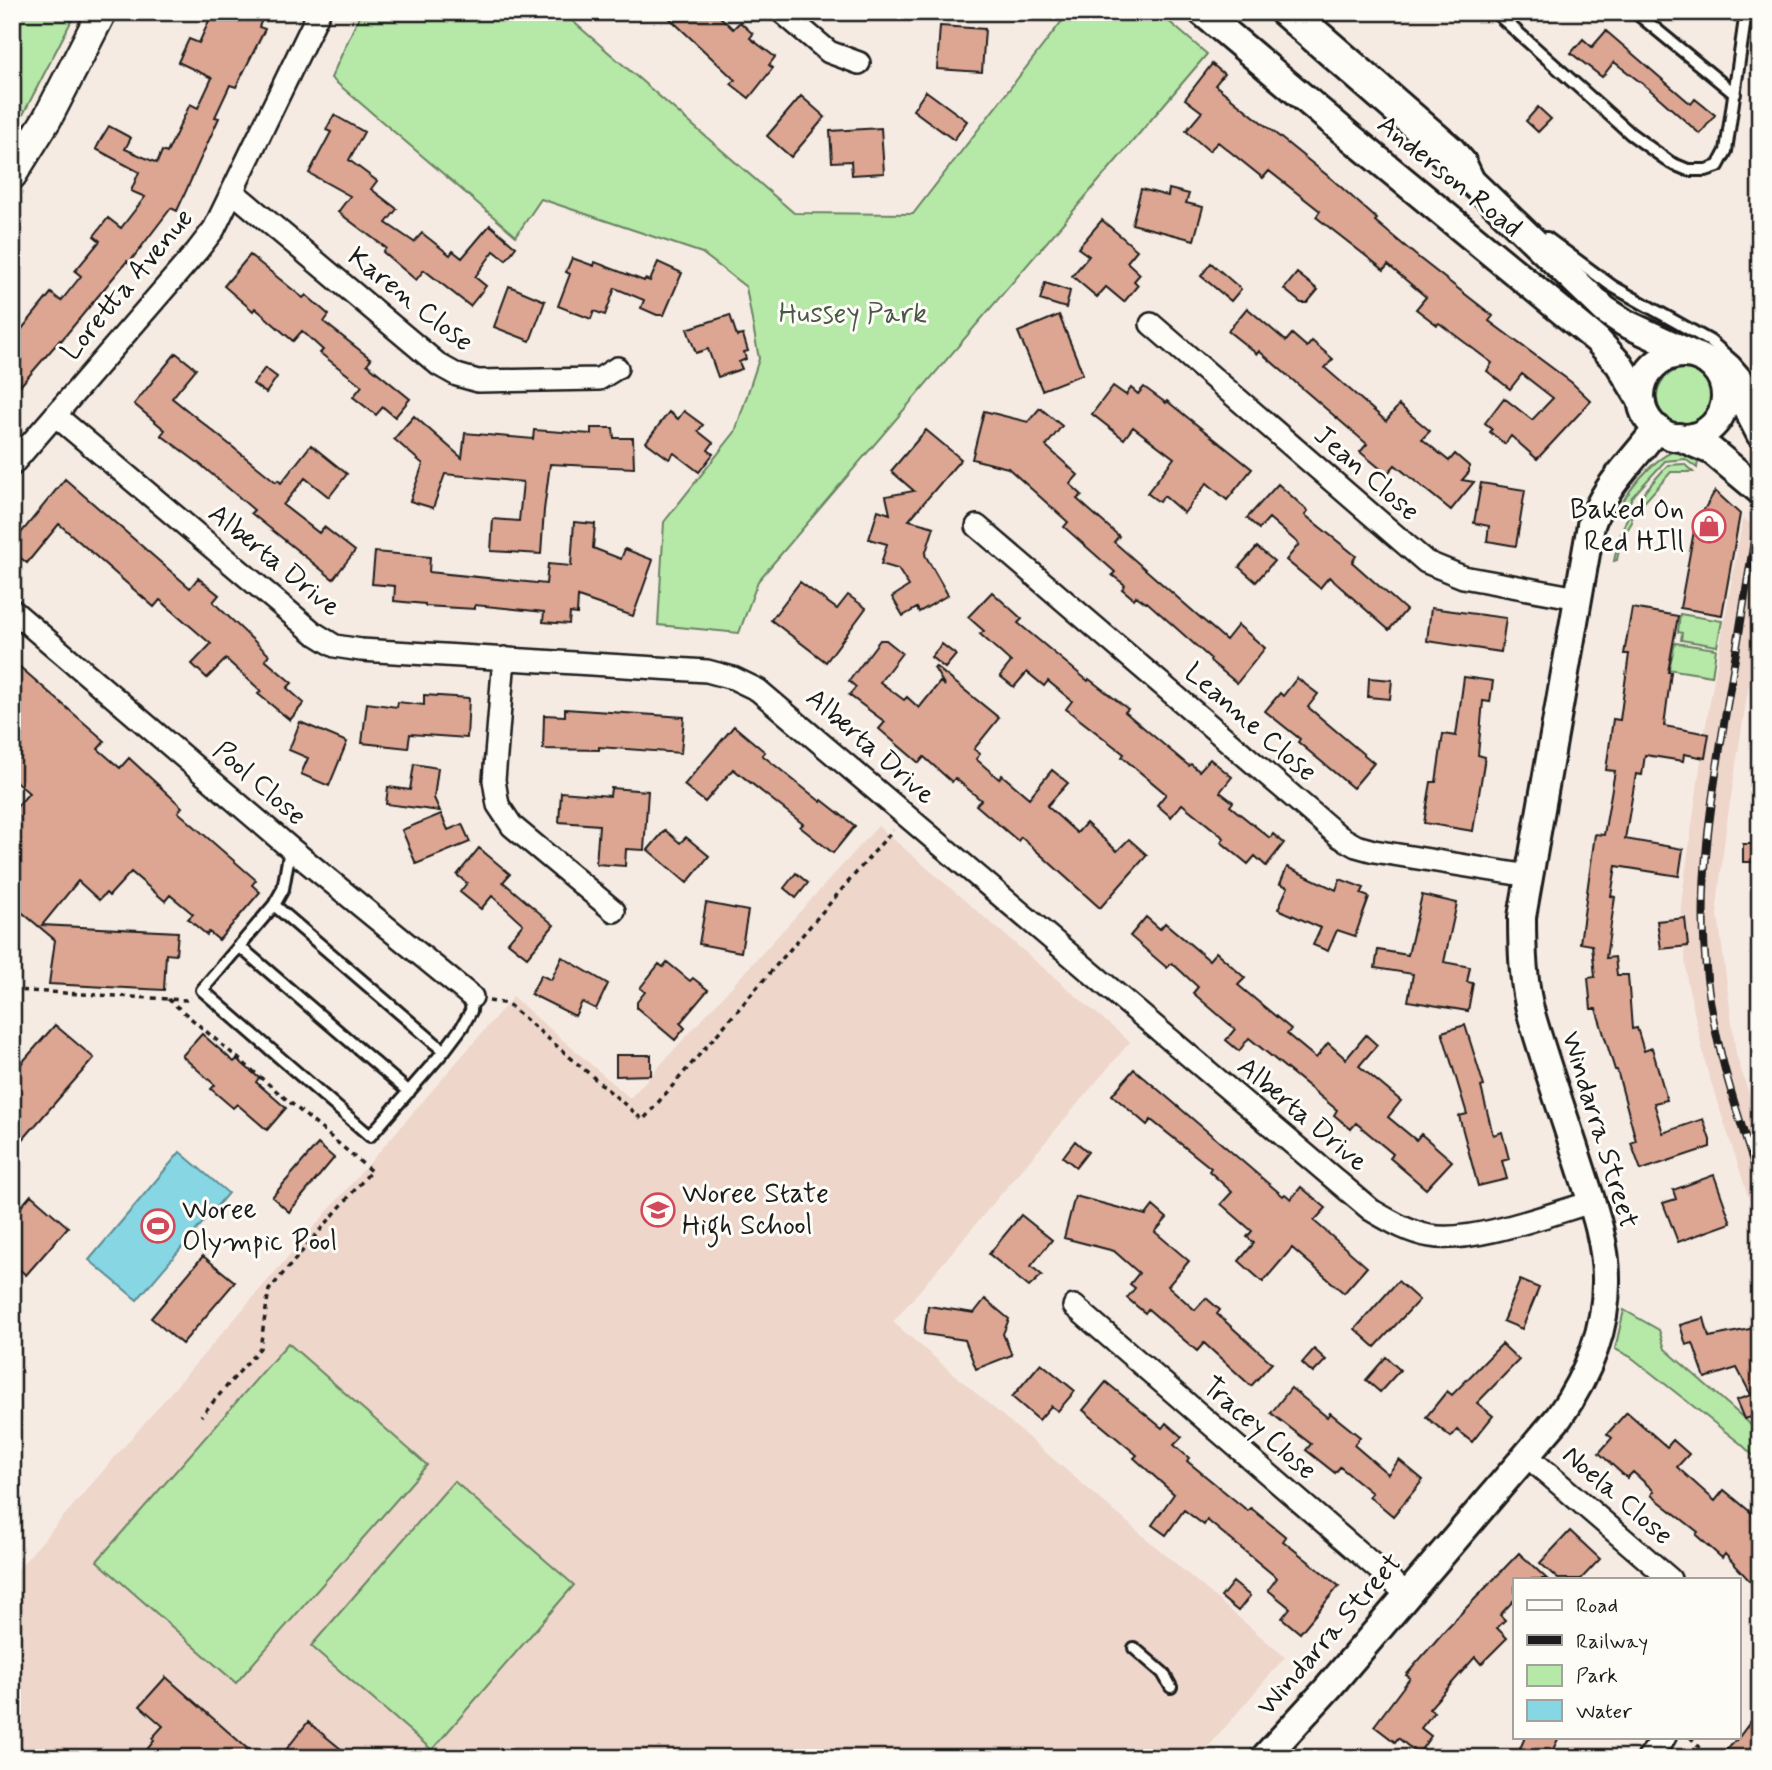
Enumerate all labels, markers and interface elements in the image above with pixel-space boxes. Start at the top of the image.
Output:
street label: Anderson Road [1369,107,1529,247]
street label: Loretta Avenue [53,201,203,369]
street label: Karen Close [339,239,481,361]
park label: Hussey Park [779,296,927,333]
street label: Jean Close [1305,418,1427,530]
place label: Baked On Red HIll [1570,492,1684,561]
street label: Alberta Drive [200,496,348,626]
shop icon: Baked On Red HIll [1690,507,1728,545]
street label: Leanne Close [1176,655,1324,791]
street label: Alberta Drive [797,680,943,814]
street label: Pool Close [204,733,314,835]
street label: Windarra Street [1551,1027,1647,1233]
street label: Alberta Drive [1229,1049,1375,1181]
place label: Woree State High School [682,1176,829,1248]
school or university icon: Woree State High School [639,1191,677,1229]
place label: Woree Olympic Pool [182,1192,337,1261]
sports icon: Woree Olympic Pool [139,1207,177,1245]
street label: Tracey Close [1194,1369,1324,1489]
street label: Noela Close [1554,1438,1680,1554]
street label: Windarra Street [1249,1546,1411,1724]
legend [1513,1578,1740,1738]
text: Road [1576,1592,1618,1620]
text: Railway [1576,1628,1648,1656]
text: Park [1576,1662,1618,1690]
text: Water [1576,1698,1632,1726]

